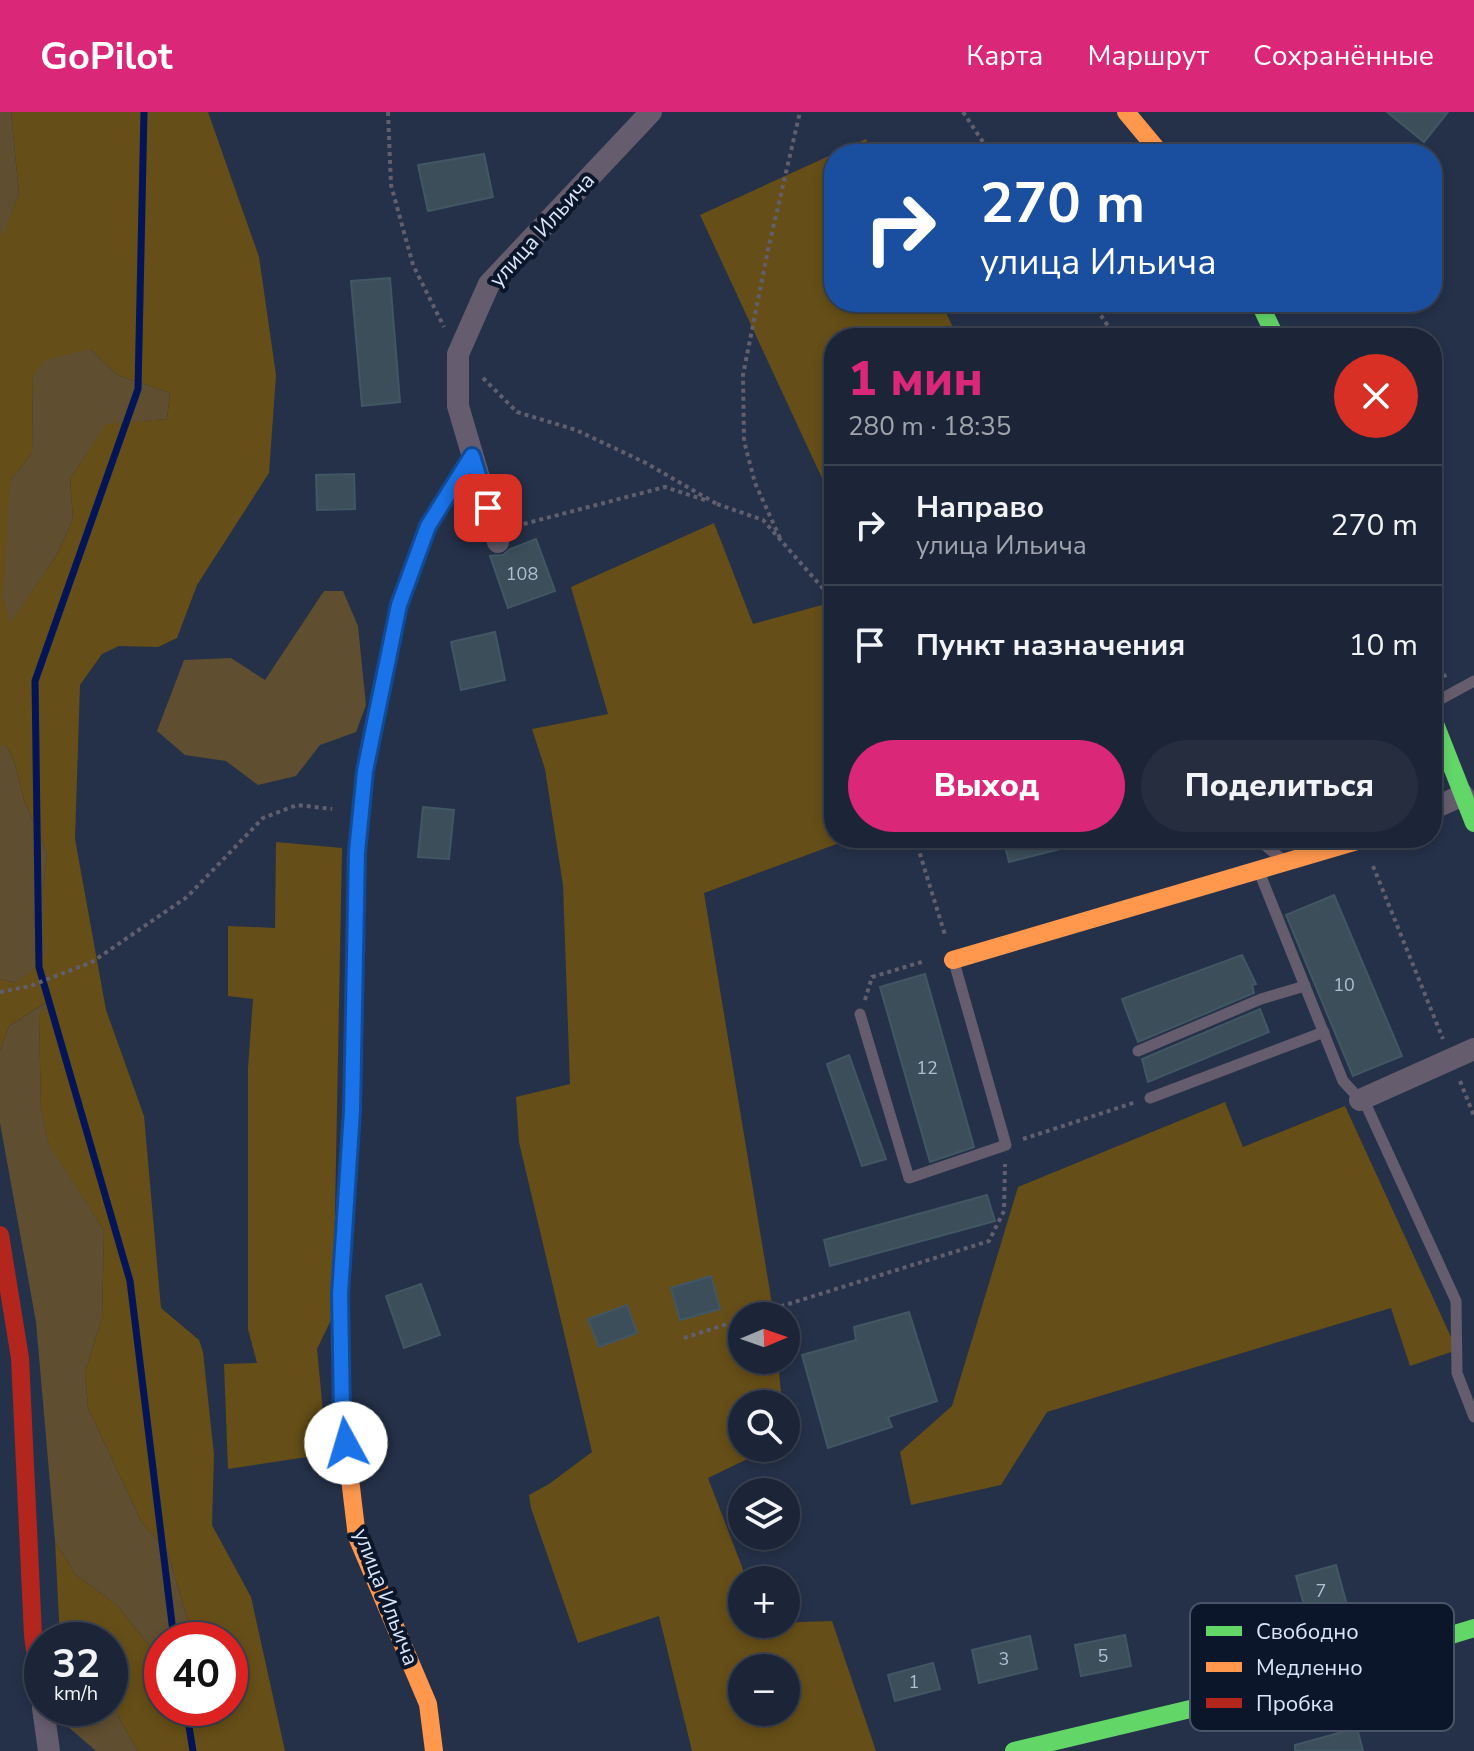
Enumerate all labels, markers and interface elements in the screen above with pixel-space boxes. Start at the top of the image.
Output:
text: GoPilot [40,31,173,82]
text: Карта [966,37,1043,75]
text: Маршрут [1087,37,1209,75]
text: Сохранённые [1253,37,1434,75]
text: 270 m [980,165,1145,242]
street label: улица Ильича [482,166,602,294]
icon: right [848,176,952,280]
text: улица Ильича [980,238,1217,287]
text: 1 мин [848,346,983,412]
button: close [1334,354,1418,438]
text: 280 m · 18:35 [848,409,1011,444]
pin [454,474,522,542]
icon: arrive [466,486,510,530]
text: Направо [916,487,1044,528]
icon: right [848,503,892,547]
text: 270 m [1331,505,1418,546]
text: улица Ильича [916,528,1087,563]
house number: 108 [506,562,538,586]
icon: arrive [848,623,892,667]
text: Пункт назначения [916,625,1185,666]
text: 10 m [1349,625,1418,666]
button: Выход [848,740,1125,832]
button: Поделиться [1141,740,1418,832]
house number: 10 [1333,973,1355,997]
house number: 12 [916,1056,938,1080]
north arrow [728,1302,800,1374]
map controls [728,1302,800,1726]
button: search [728,1390,800,1462]
position arrow [304,1401,388,1485]
button: layers [728,1478,800,1550]
street label: улица Ильича [346,1524,426,1670]
button: + [728,1566,800,1638]
house number: 7 [1316,1579,1326,1603]
legend [1190,1603,1454,1731]
text: Свободно [1256,1617,1359,1647]
speed limit sign: 40 [144,1622,248,1726]
text: 32 [52,1637,100,1691]
house number: 5 [1098,1644,1108,1668]
house number: 3 [999,1647,1009,1671]
text: Медленно [1256,1653,1363,1683]
button: − [728,1654,800,1726]
house number: 1 [909,1670,919,1694]
text: km/h [54,1680,98,1707]
text: Пробка [1256,1689,1334,1719]

